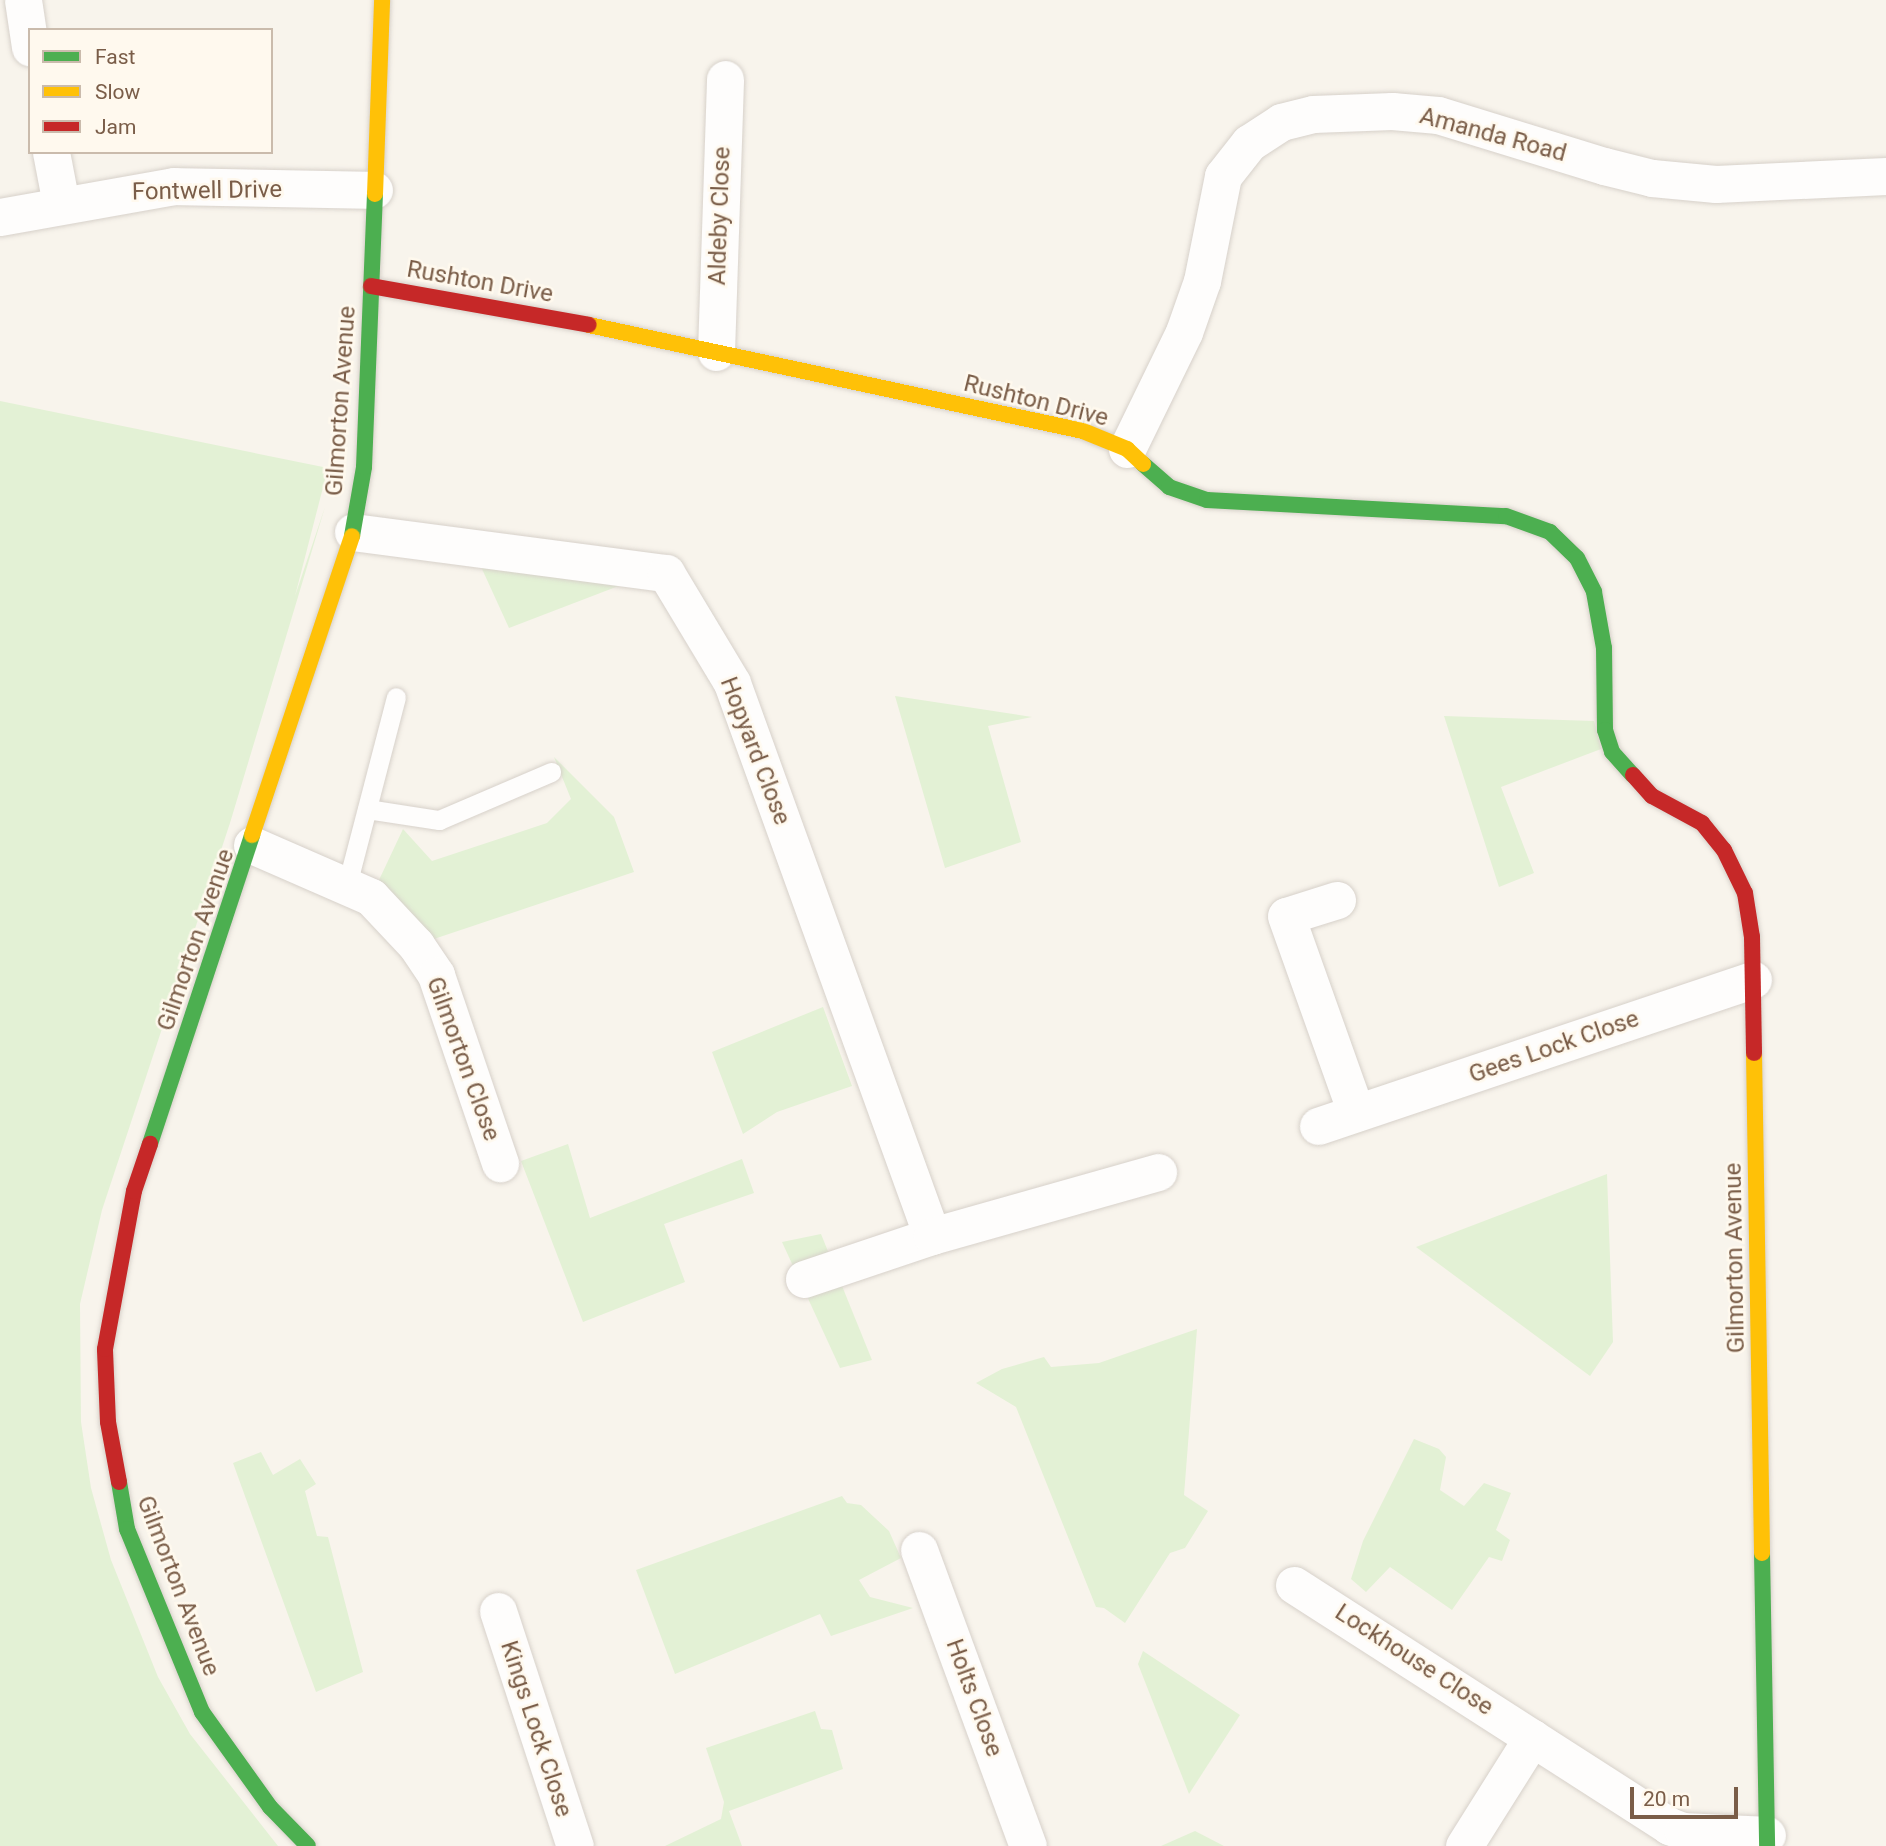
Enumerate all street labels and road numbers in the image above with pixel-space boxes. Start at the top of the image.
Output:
street label: Amanda Road [1417,102,1569,168]
street label: Aldeby Close [703,146,737,286]
street label: Fontwell Drive [132,175,282,207]
street label: Rushton Drive [405,255,555,309]
street label: Gilmorton Avenue [320,305,362,497]
street label: Rushton Drive [961,369,1111,433]
street label: Hopyard Close [714,673,796,829]
street label: Gilmorton Avenue [151,845,241,1035]
street label: Gilmorton Close [420,973,506,1145]
street label: Gees Lock Close [1465,1004,1643,1090]
street label: Gilmorton Avenue [1719,1163,1751,1353]
street label: Gilmorton Avenue [130,1492,226,1680]
street label: Lockhouse Close [1330,1598,1498,1722]
street label: Holts Close [939,1635,1009,1761]
street label: Kings Lock Close [494,1637,578,1821]

